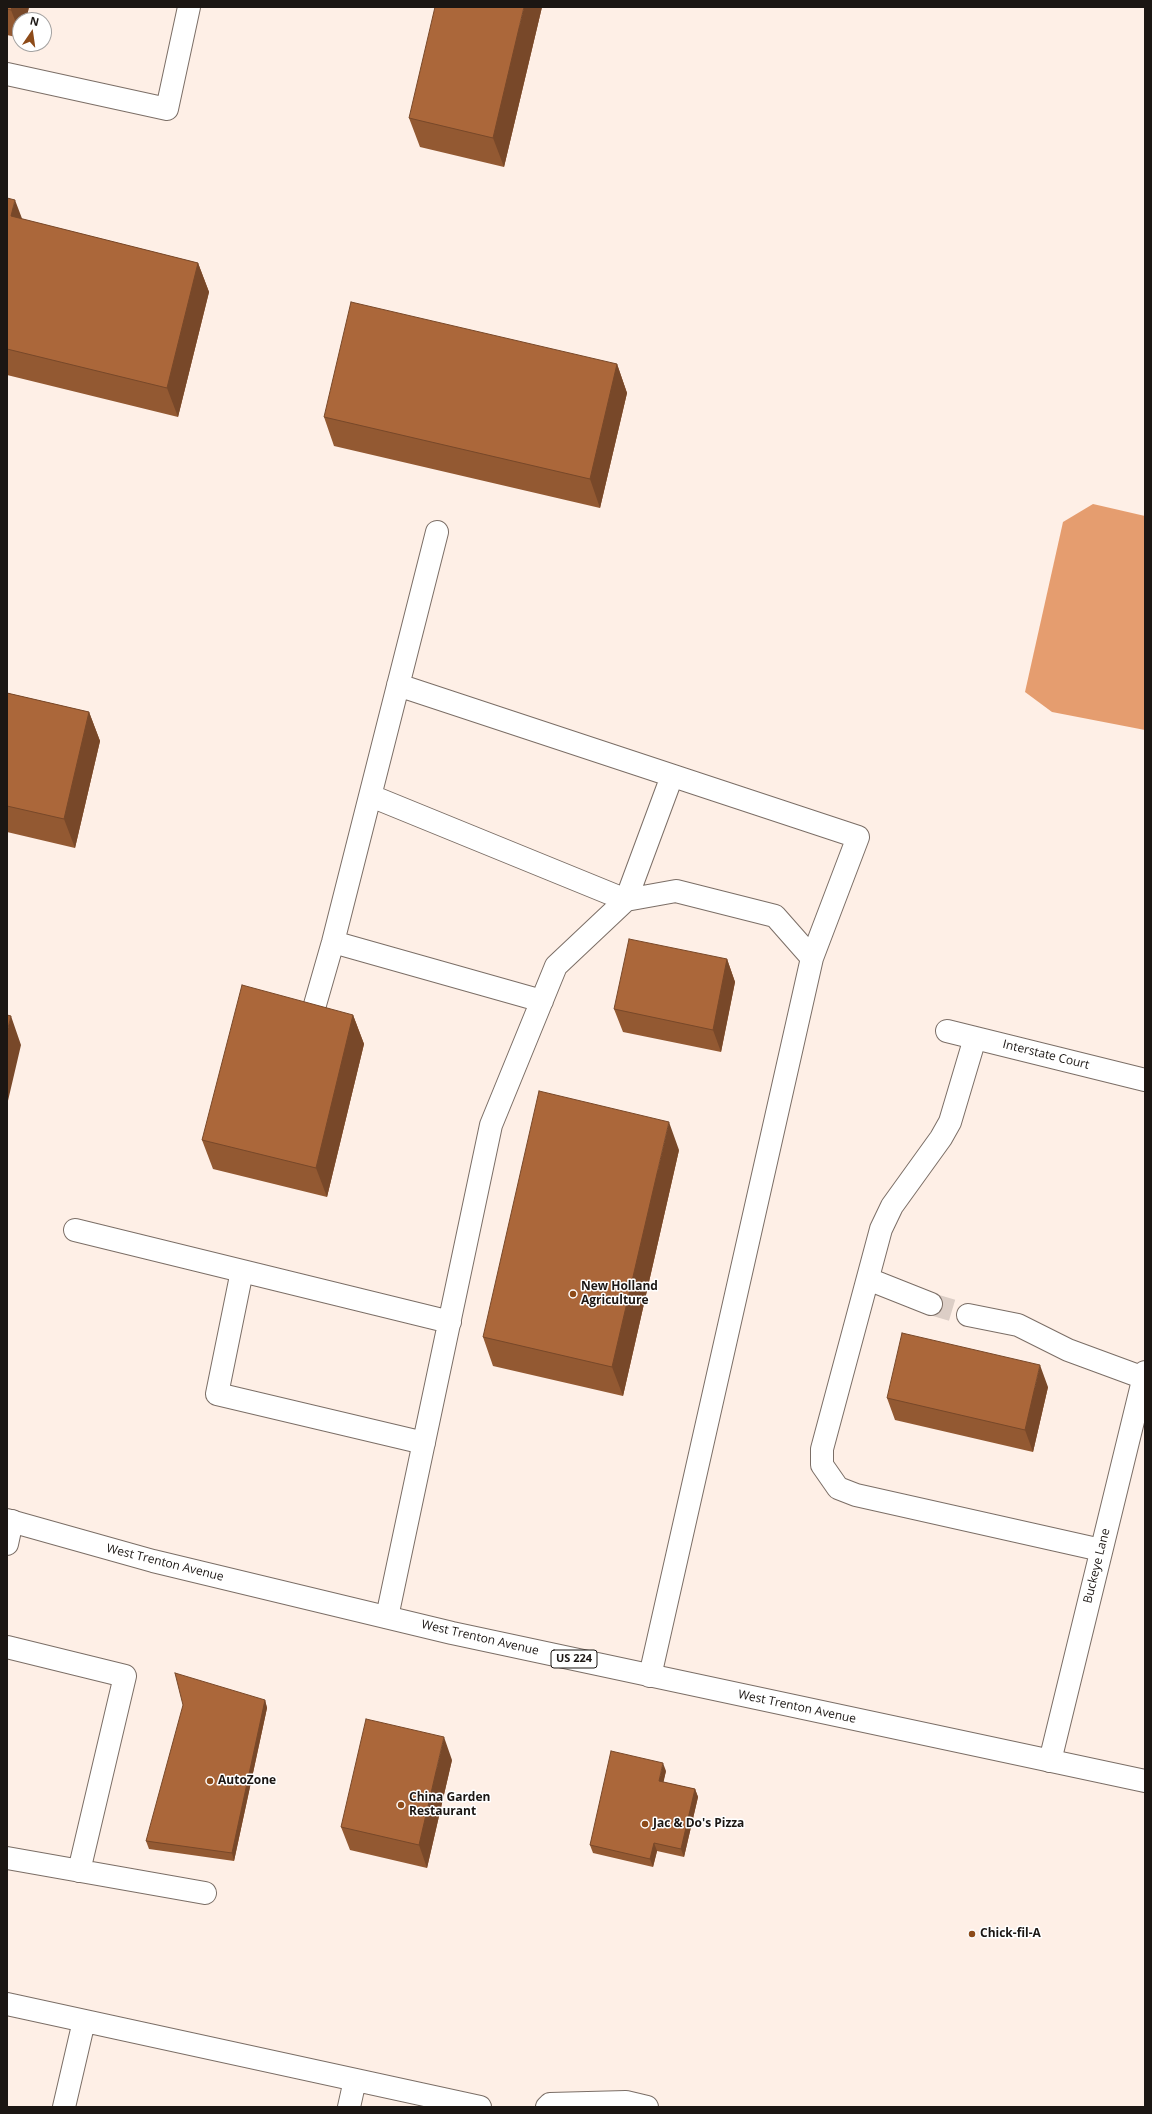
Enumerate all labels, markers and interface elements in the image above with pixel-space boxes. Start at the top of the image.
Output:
north arrow [12,12,52,52]
text: N [29,12,41,29]
street label: Interstate Court [1001,1037,1091,1073]
place label: New Holland Agriculture [581,1280,658,1308]
marker: New Holland Agriculture [568,1289,578,1299]
street label: Buckeye Lane [1081,1527,1113,1605]
street label: West Trenton Avenue [105,1541,225,1585]
street label: West Trenton Avenue [420,1617,540,1659]
road number: US 224 [551,1650,597,1668]
street label: West Trenton Avenue [737,1687,857,1727]
place label: AutoZone [218,1774,276,1788]
marker: AutoZone [205,1776,215,1786]
place label: China Garden Restaurant [409,1791,490,1819]
marker: China Garden Restaurant [396,1800,406,1810]
place label: Jac & Do's Pizza [653,1817,744,1831]
marker: Jac & Do's Pizza [640,1819,650,1829]
place label: Chick-fil-A [980,1927,1041,1941]
marker: Chick-fil-A [967,1929,977,1939]

